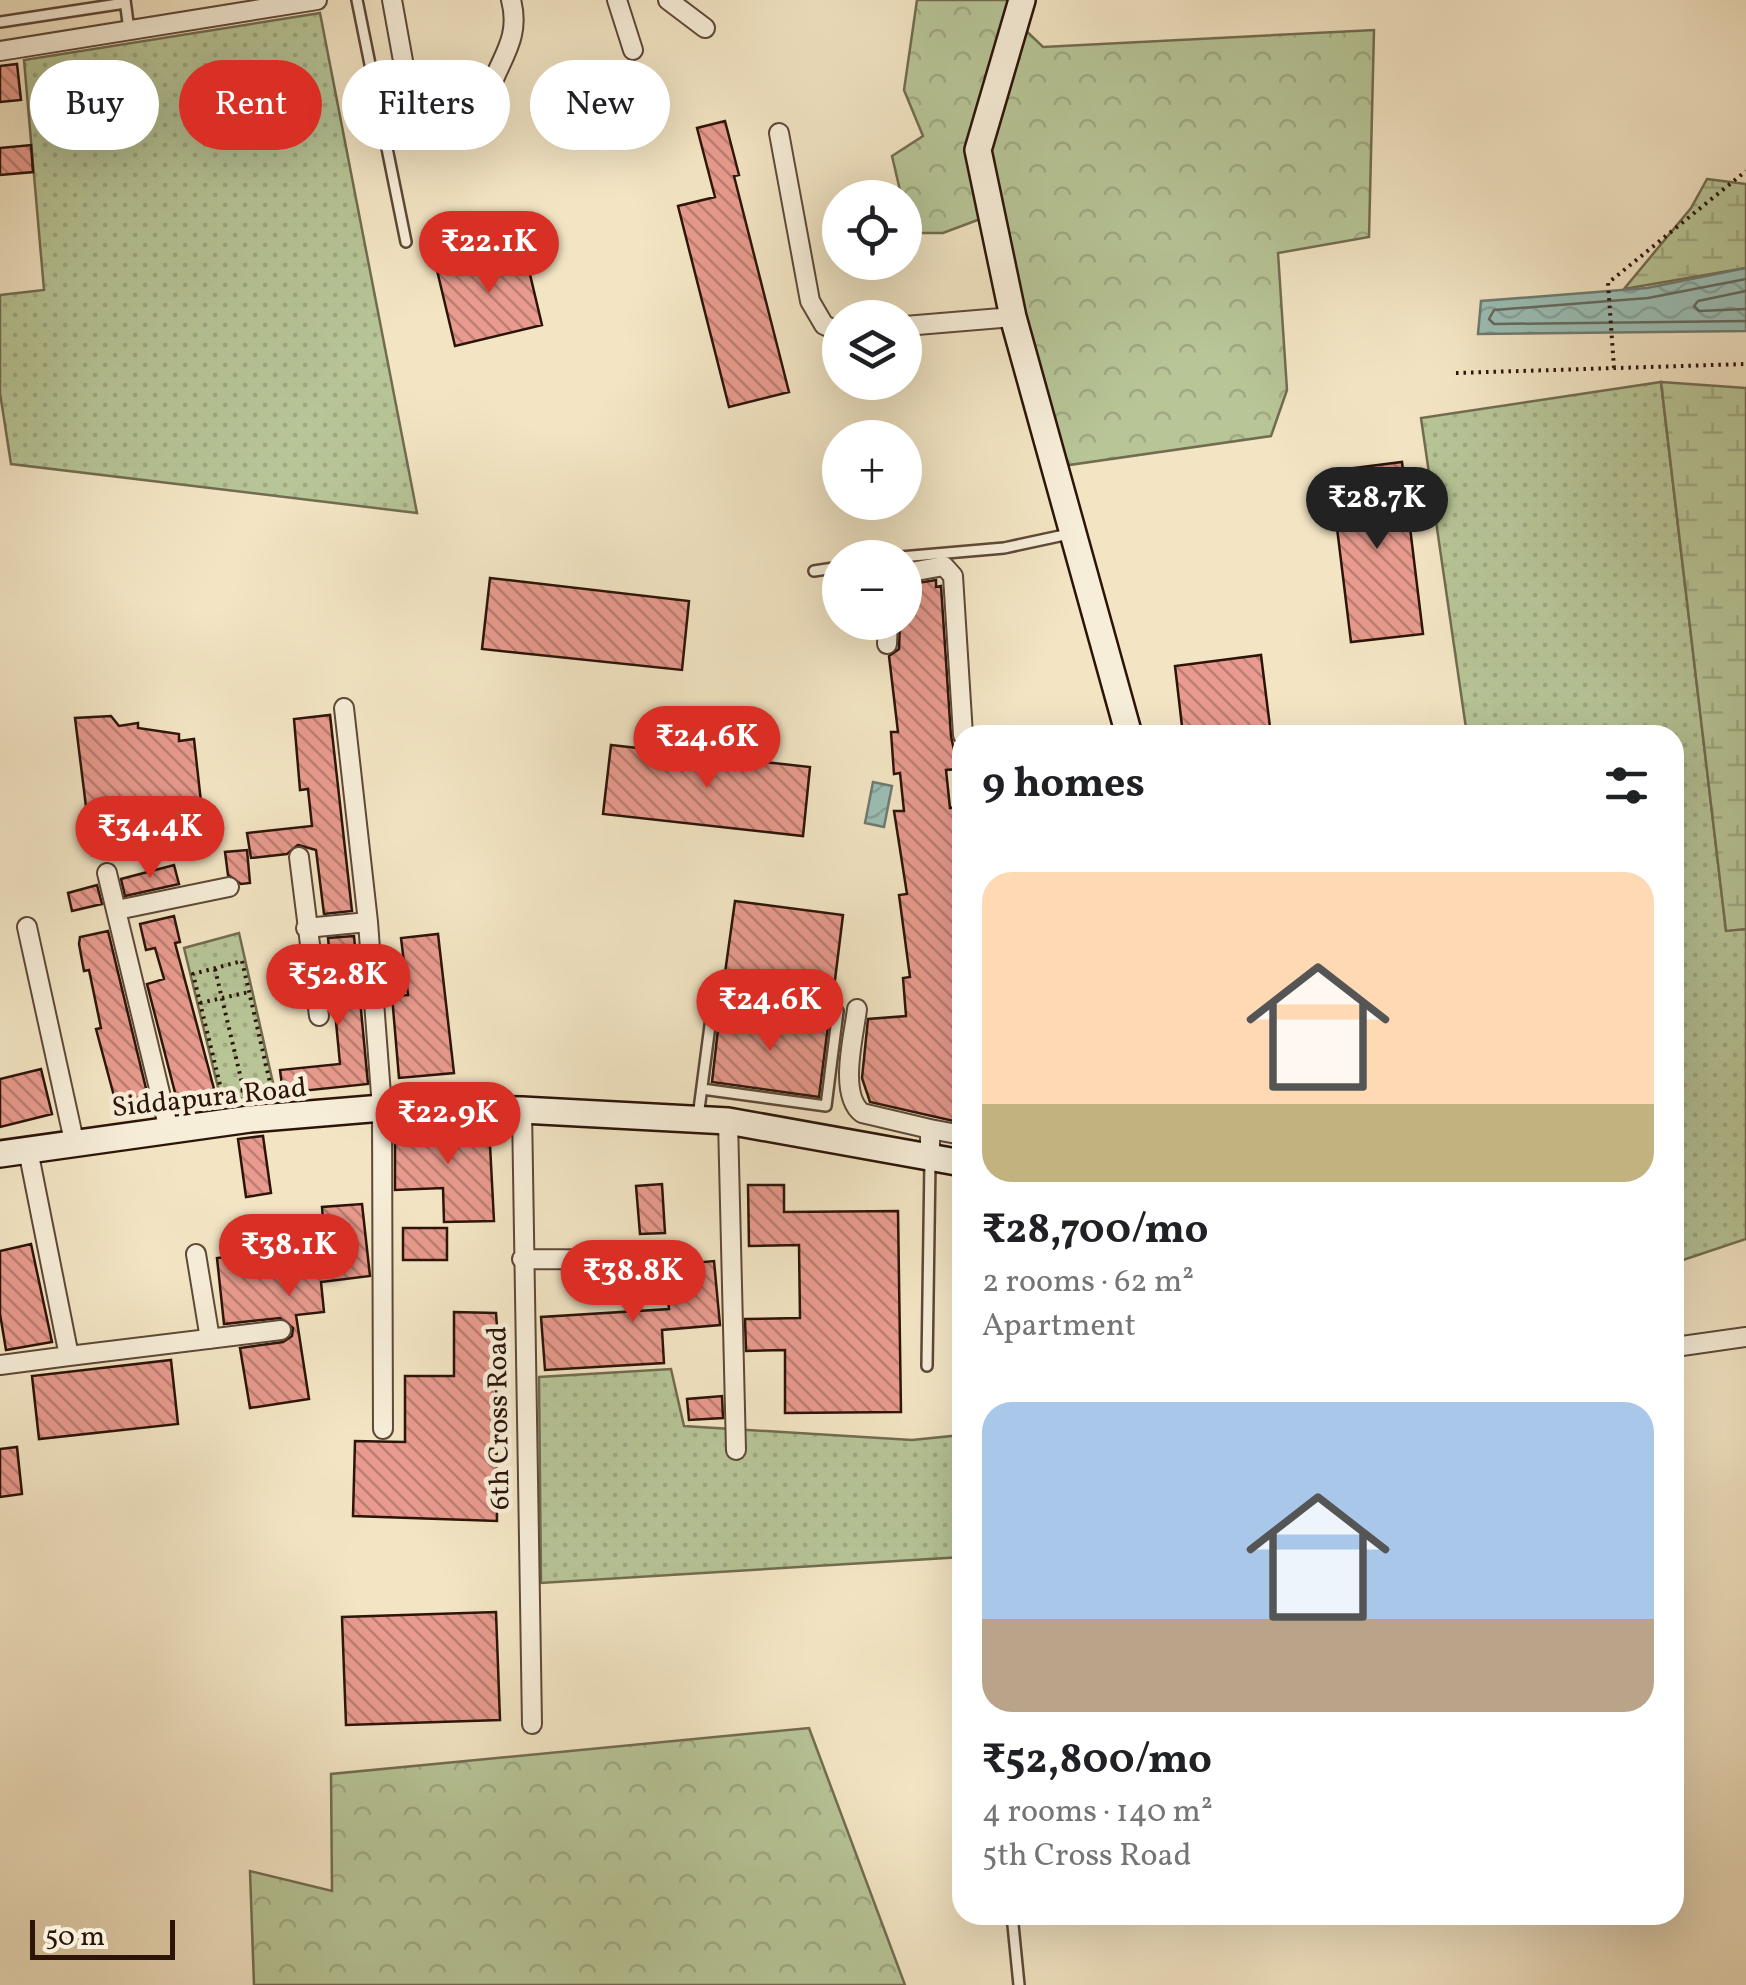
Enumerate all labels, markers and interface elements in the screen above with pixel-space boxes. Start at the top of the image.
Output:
chip: Buy [30,60,159,150]
chip: Rent [179,60,322,150]
chip: Filters [342,60,510,150]
chip: New [530,60,670,150]
map controls [822,180,922,640]
button: locate [822,180,922,280]
pin: ₹22.1K [408,211,570,296]
text: ₹22.1K [441,221,537,265]
button: layers [822,300,922,400]
button: + [822,420,922,520]
pin: ₹28.7K [1296,467,1458,552]
text: ₹28.7K [1328,477,1426,521]
button: − [822,540,922,640]
pin: ₹24.6K [626,706,788,791]
text: ₹24.6K [655,716,759,760]
text: 9 homes [982,756,1145,815]
icon: filters [1599,758,1654,813]
pin: ₹34.4K [69,796,231,881]
text: ₹34.4K [97,806,203,850]
icon: home [1228,937,1408,1117]
pin: ₹52.8K [257,944,419,1029]
text: ₹52.8K [288,954,388,998]
pin: ₹24.6K [689,969,851,1054]
text: ₹24.6K [718,979,822,1023]
street label: Siddapura Road [110,1069,309,1128]
pin: ₹22.9K [367,1082,529,1167]
text: ₹22.9K [398,1092,498,1136]
text: ₹28,700/mo [982,1202,1209,1261]
pin: ₹38.1K [208,1214,370,1299]
text: ₹38.1K [241,1224,337,1268]
pin: ₹38.8K [552,1240,714,1325]
text: ₹38.8K [583,1250,683,1294]
text: 2 rooms · 62 m² [982,1261,1194,1305]
text: Apartment [982,1305,1136,1349]
street label: 6th Cross Road [478,1326,521,1510]
icon: home [1228,1467,1408,1647]
text: ₹52,800/mo [982,1732,1212,1791]
text: 4 rooms · 140 m² [982,1791,1213,1835]
text: 5th Cross Road [982,1835,1191,1879]
scale bar [30,1915,175,1960]
text: 50 m [45,1918,105,1957]

